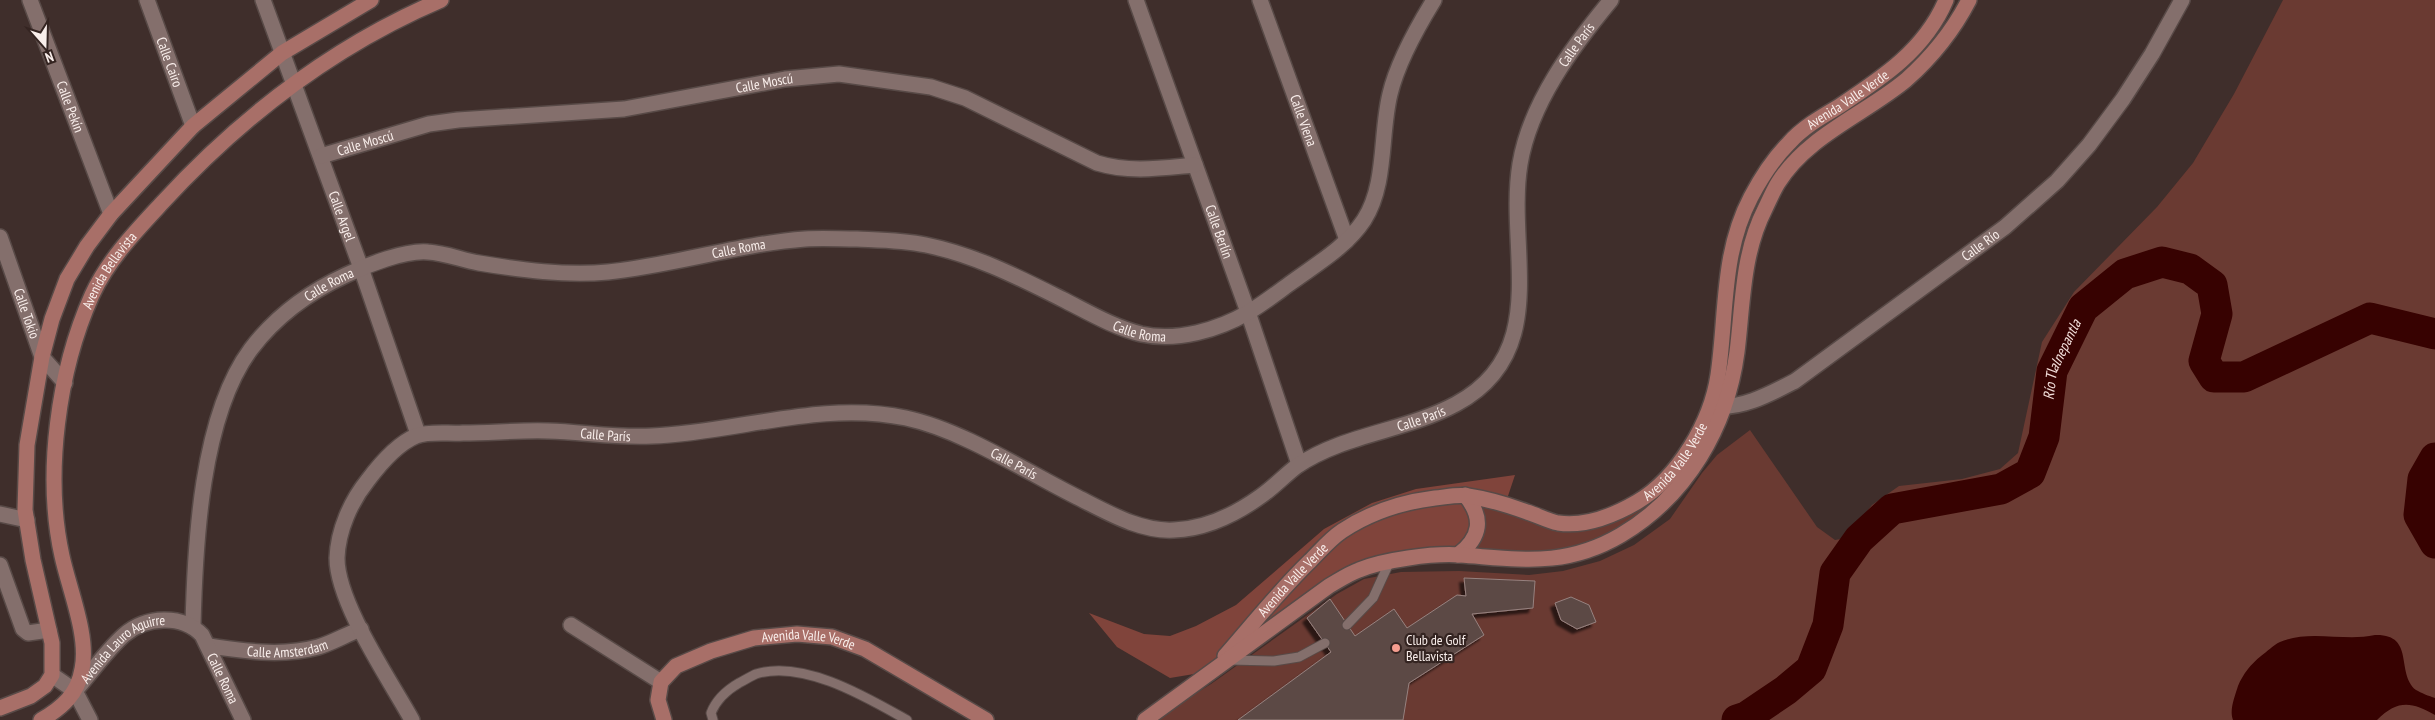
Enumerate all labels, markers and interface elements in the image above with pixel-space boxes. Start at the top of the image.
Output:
street label: Calle París [1554,19,1599,70]
north arrow [20,20,70,70]
street label: Calle Cairo [152,35,187,89]
text: N [43,47,56,67]
street label: Avenida Valle Verde [1803,66,1892,133]
street label: Calle Moscú [734,69,794,97]
street label: Calle Pekín [52,78,88,135]
street label: Calle Viena [1286,92,1321,149]
street label: Calle Moscú [335,126,395,160]
street label: Calle Argel [325,188,360,244]
street label: Calle Berlín [1201,202,1237,261]
street label: Calle Río [1958,225,2003,265]
street label: Avenida Bellavista [78,228,140,312]
street label: Calle Roma [710,235,767,262]
street label: Calle Roma [300,264,356,305]
street label: Calle Tokio [10,286,44,341]
water label: Río Tlalnepantla [2039,315,2085,401]
street label: Calle Roma [1110,316,1166,346]
street label: Calle París [1395,401,1449,435]
street label: Avenida Valle Verde [1639,420,1711,504]
street label: Calle París [580,424,631,445]
street label: Calle París [988,444,1041,483]
street label: Avenida Valle Verde [1254,539,1332,620]
street label: Avenida Lauro Aguirre [76,611,166,687]
street label: Avenida Valle Verde [761,625,858,654]
place label: Club de Golf Bellavista [1406,631,1466,665]
street label: Calle Amsterdam [246,635,330,661]
marker: Club de Golf Bellavista [1390,642,1402,654]
street label: Calle Roma [203,650,243,707]

